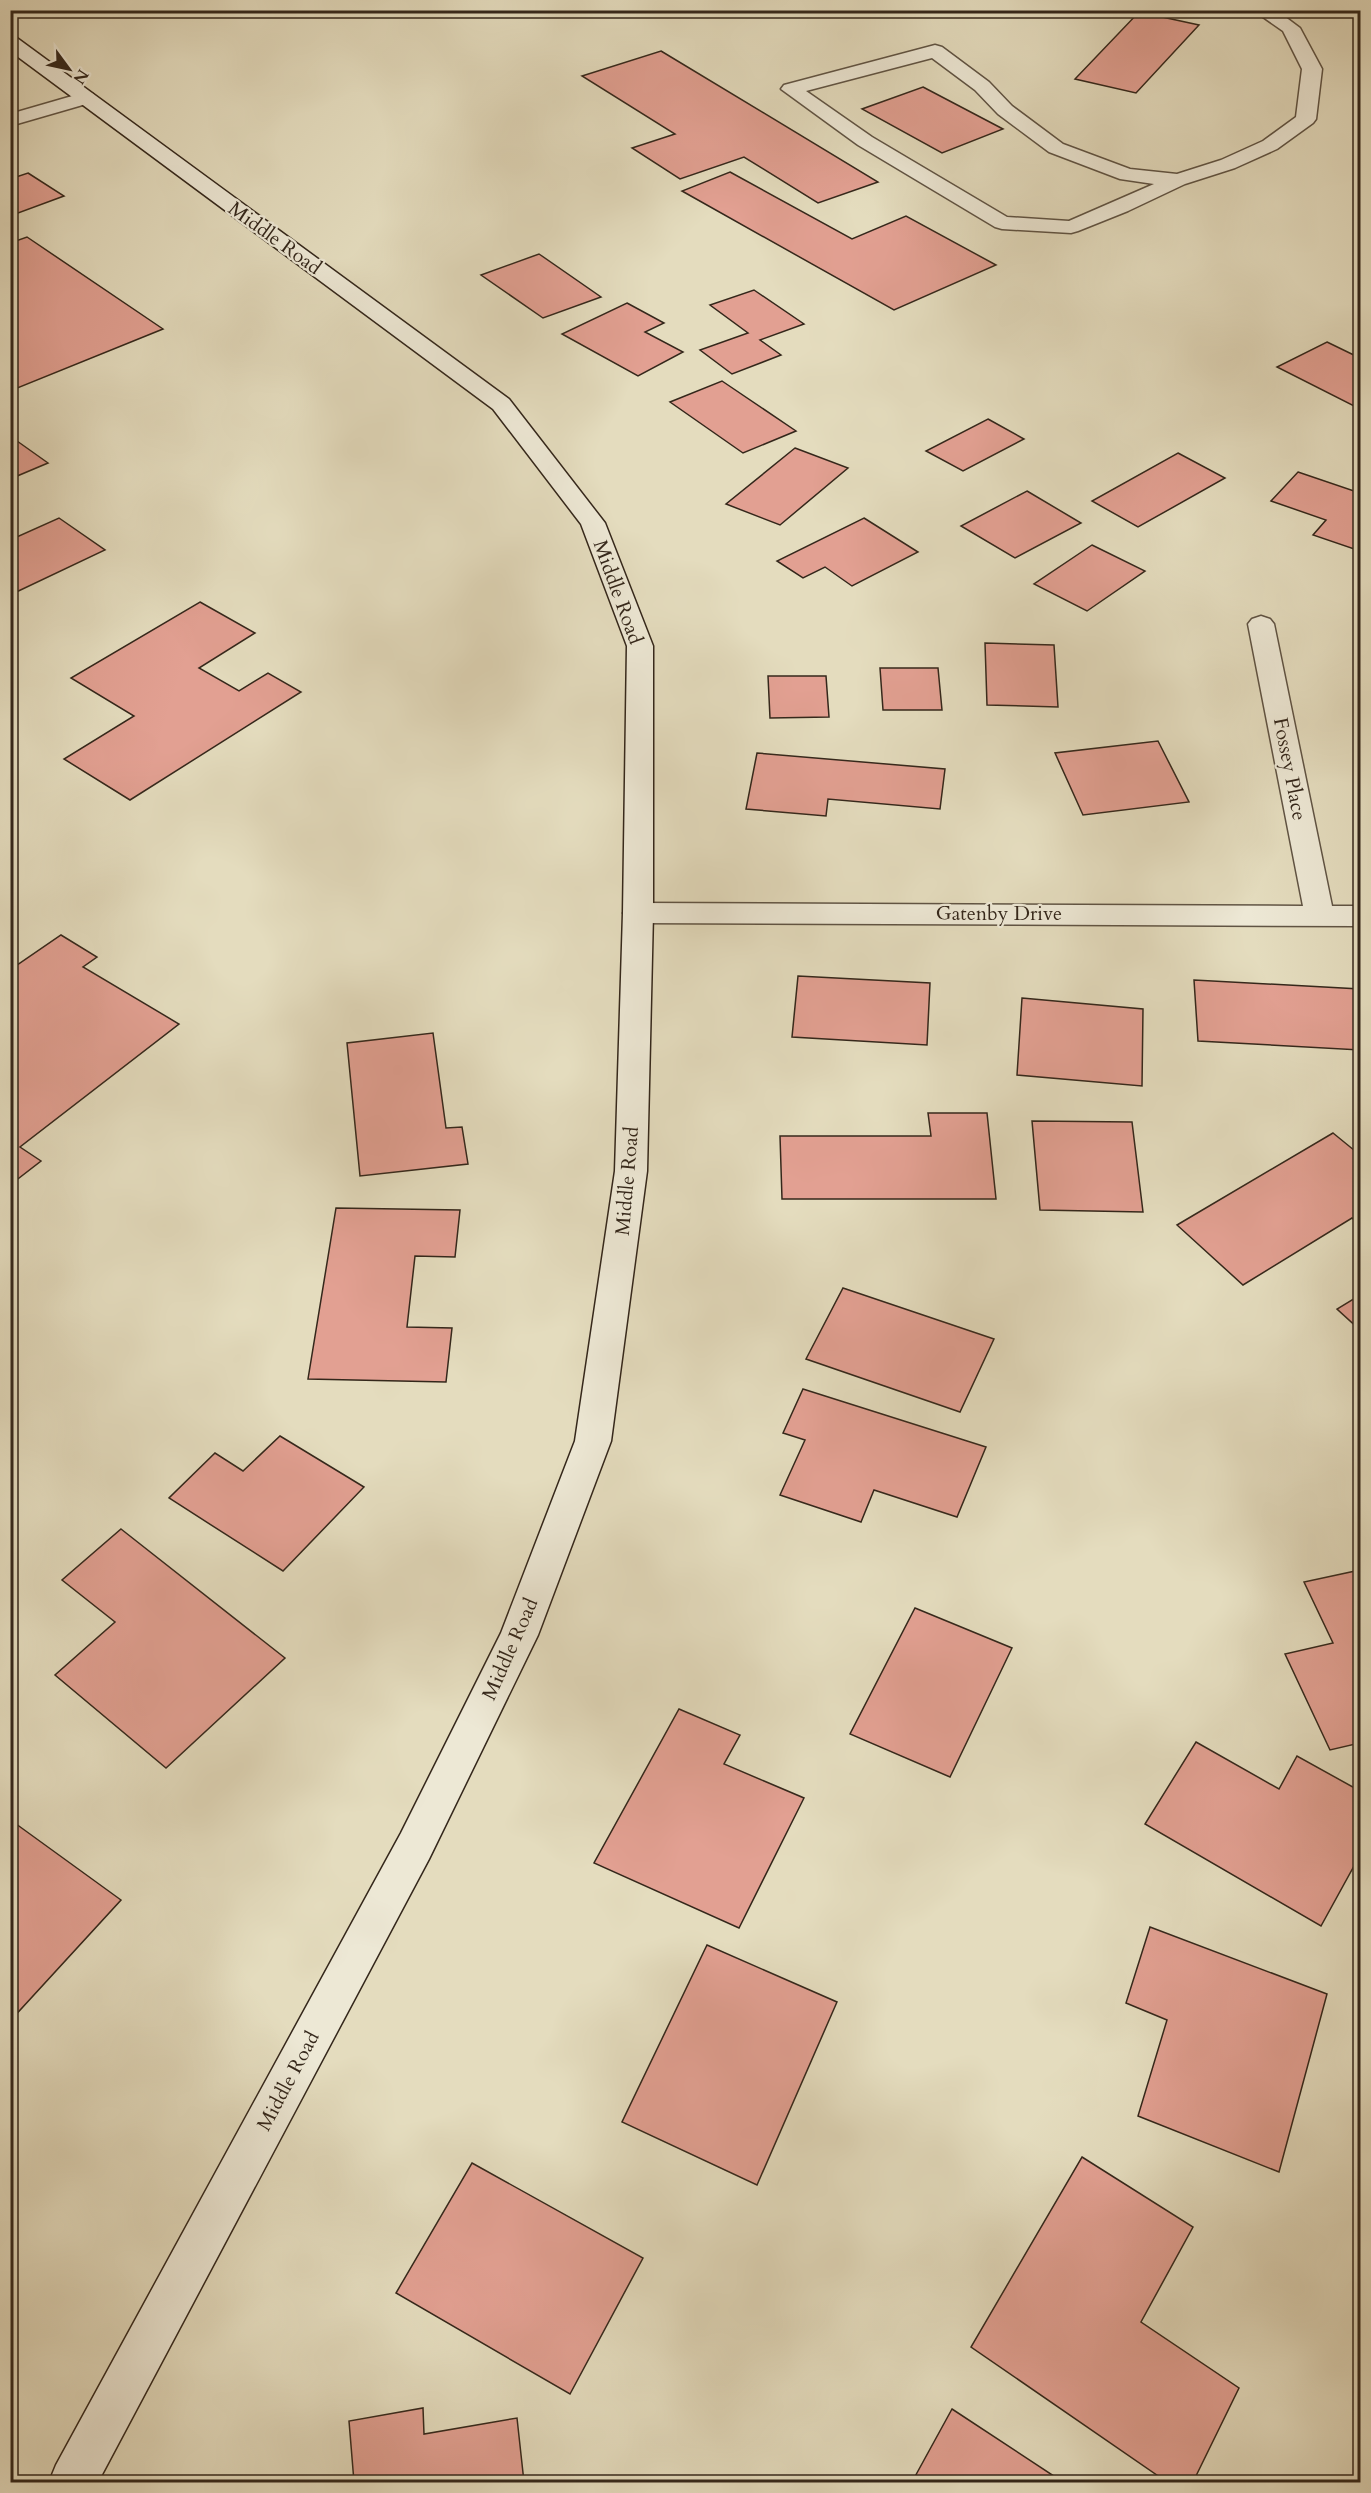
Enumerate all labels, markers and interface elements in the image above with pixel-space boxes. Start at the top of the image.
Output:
north arrow [39,39,99,99]
text: N [68,65,94,89]
street label: Middle Road [223,195,327,281]
street label: Middle Road [587,536,649,648]
street label: Fossey Place [1267,715,1313,823]
street label: Gatenby Drive [936,900,1062,927]
street label: Middle Road [609,1125,645,1237]
street label: Middle Road [475,1593,545,1704]
street label: Middle Road [250,2026,326,2136]

